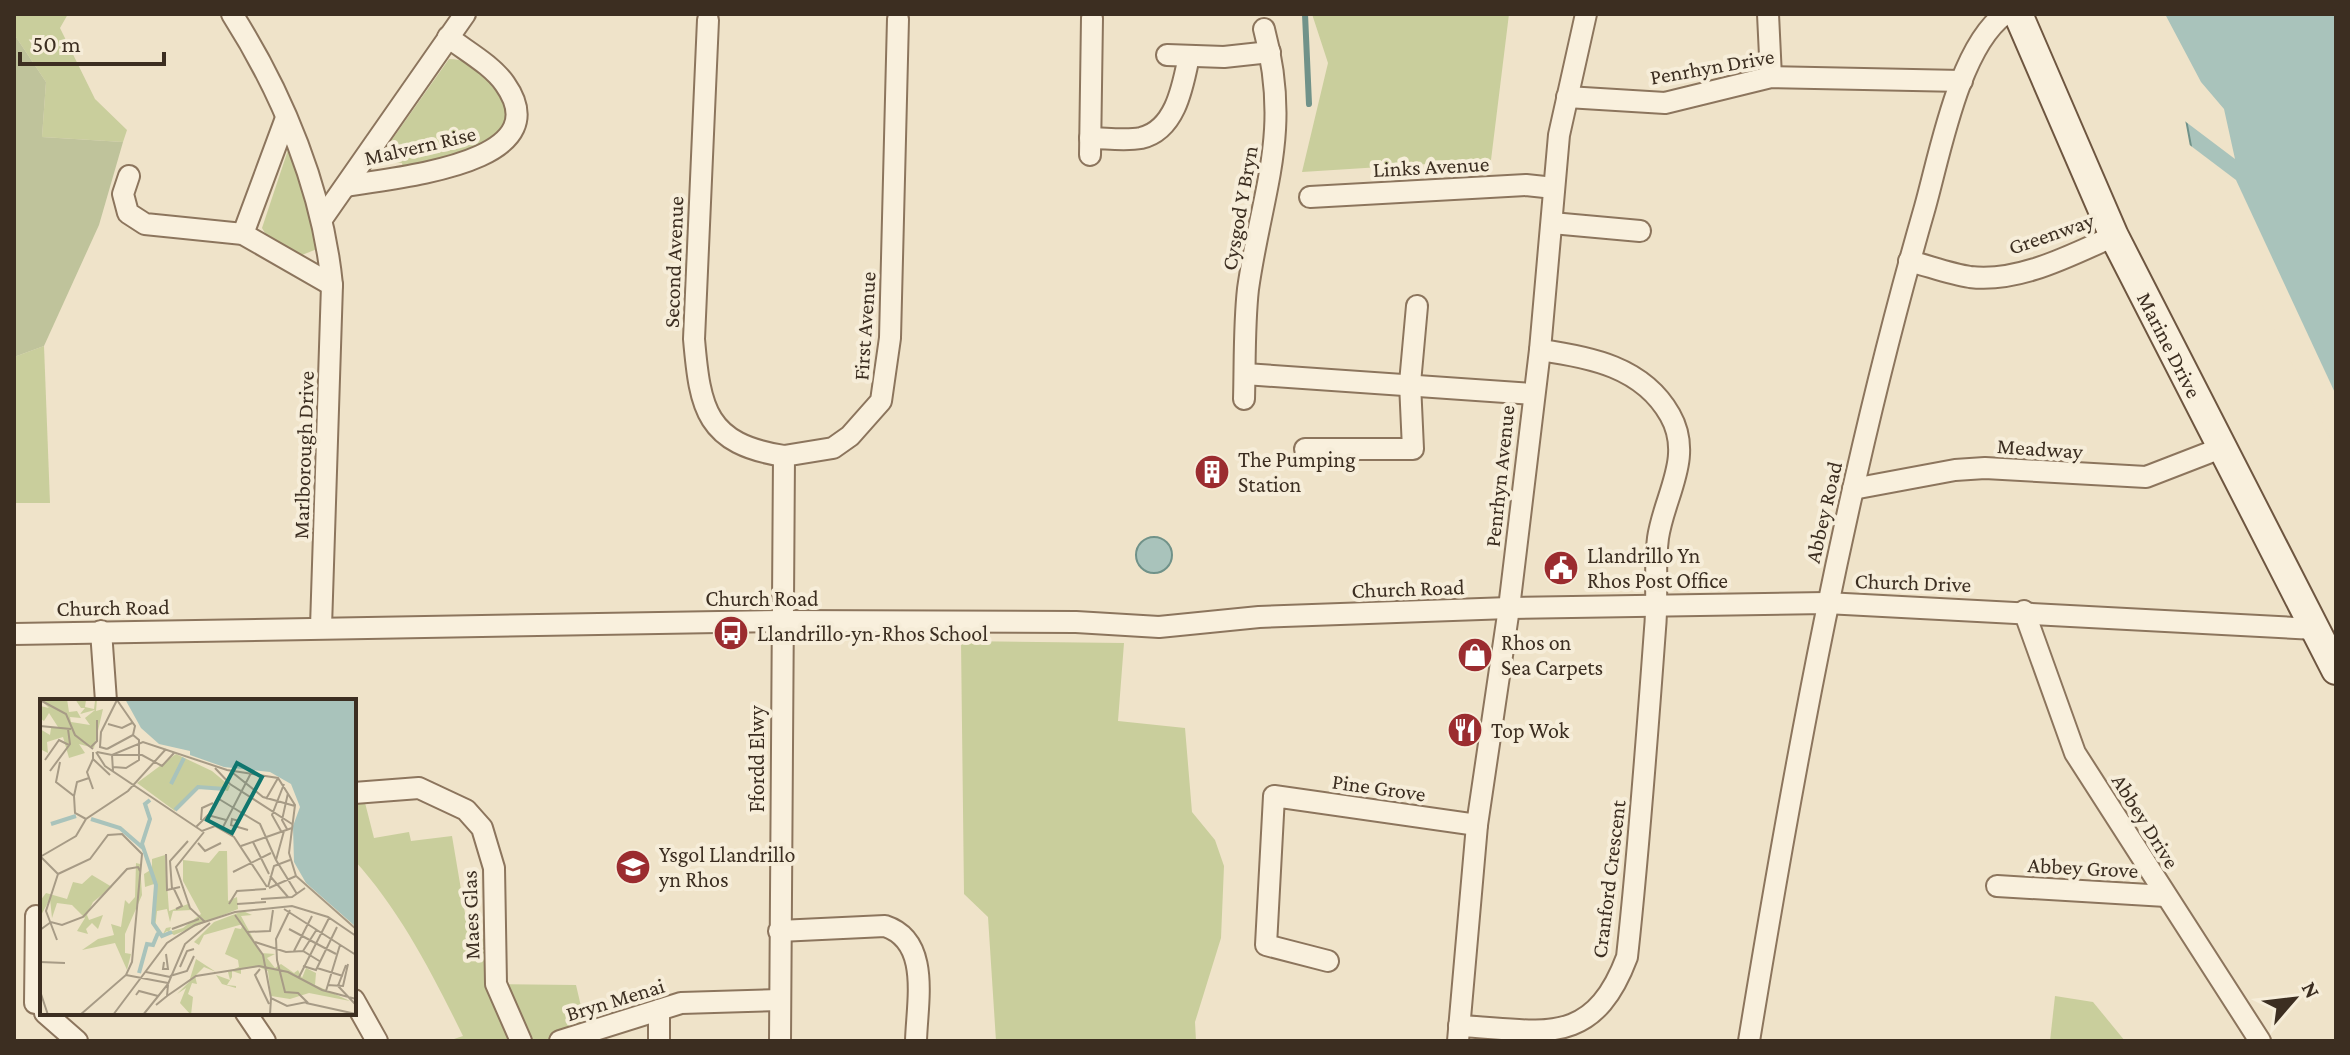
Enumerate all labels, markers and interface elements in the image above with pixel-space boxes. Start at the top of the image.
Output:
scale bar [20,16,164,66]
text: 50 m [32,30,81,57]
street label: Penrhyn Drive [1648,43,1776,90]
street label: Malvern Rise [362,121,478,170]
street label: Cysgod Y Bryn [1216,144,1263,272]
street label: Links Avenue [1372,151,1490,182]
street label: Second Avenue [659,196,688,329]
street label: Greenway [2005,207,2098,260]
street label: First Avenue [848,271,881,381]
street label: Marine Drive [2132,288,2207,402]
street label: Marlborough Drive [288,370,319,540]
street label: Penrhyn Avenue [1480,404,1519,548]
street label: Meadway [1996,433,2085,464]
place label: The Pumping Station [1238,447,1356,497]
building icon: The Pumping Station [1193,453,1231,491]
street label: Abbey Road [1800,458,1847,565]
place label: Llandrillo Yn Rhos Post Office [1587,543,1728,593]
public building icon: Llandrillo Yn Rhos Post Office [1542,549,1580,587]
street label: Church Drive [1854,568,1972,597]
street label: Church Road [1351,574,1466,603]
street label: Church Road [705,586,819,611]
street label: Church Road [56,594,170,621]
bus stop icon: Llandrillo-yn-Rhos School [712,614,750,652]
place label: Llandrillo-yn-Rhos School [757,621,988,646]
place label: Rhos on Sea Carpets [1501,630,1603,680]
shop icon: Rhos on Sea Carpets [1456,636,1494,674]
inset map [40,699,356,1015]
street label: Ffordd Elwy [744,705,769,813]
restaurant icon: Top Wok [1446,711,1484,749]
place label: Top Wok [1491,718,1570,743]
street label: Pine Grove [1331,769,1427,806]
street label: Abbey Drive [2107,769,2184,873]
street label: Cranford Crescent [1586,798,1631,960]
place label: Ysgol Llandrillo yn Rhos [658,842,796,892]
school or university icon: Ysgol Llandrillo yn Rhos [614,848,652,886]
street label: Abbey Grove [2027,852,2139,883]
street label: Maes Glas [456,870,485,960]
north arrow [2254,959,2334,1039]
street label: Bryn Menai [563,973,668,1026]
text: N [2297,977,2326,1002]

